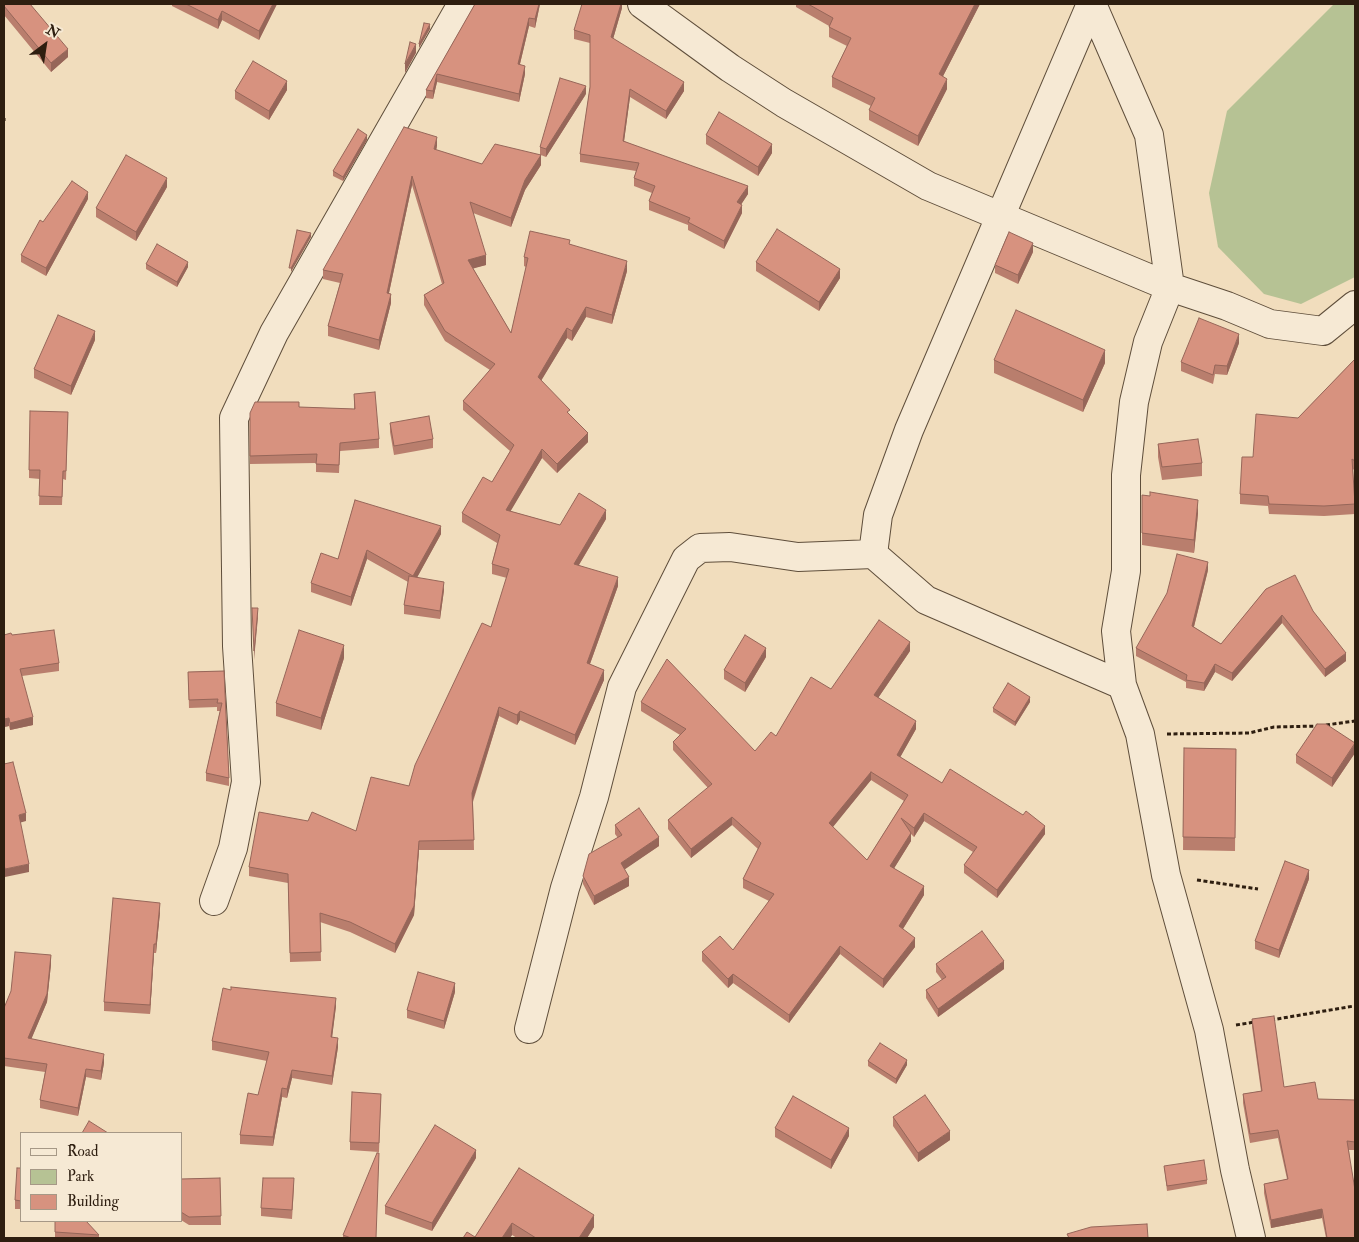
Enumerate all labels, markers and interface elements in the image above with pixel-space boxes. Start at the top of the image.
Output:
north arrow [20,20,70,70]
text: N [43,21,63,42]
legend [20,1132,182,1222]
text: Road [67,1142,98,1161]
text: Park [67,1167,94,1186]
text: Building [67,1192,119,1211]

